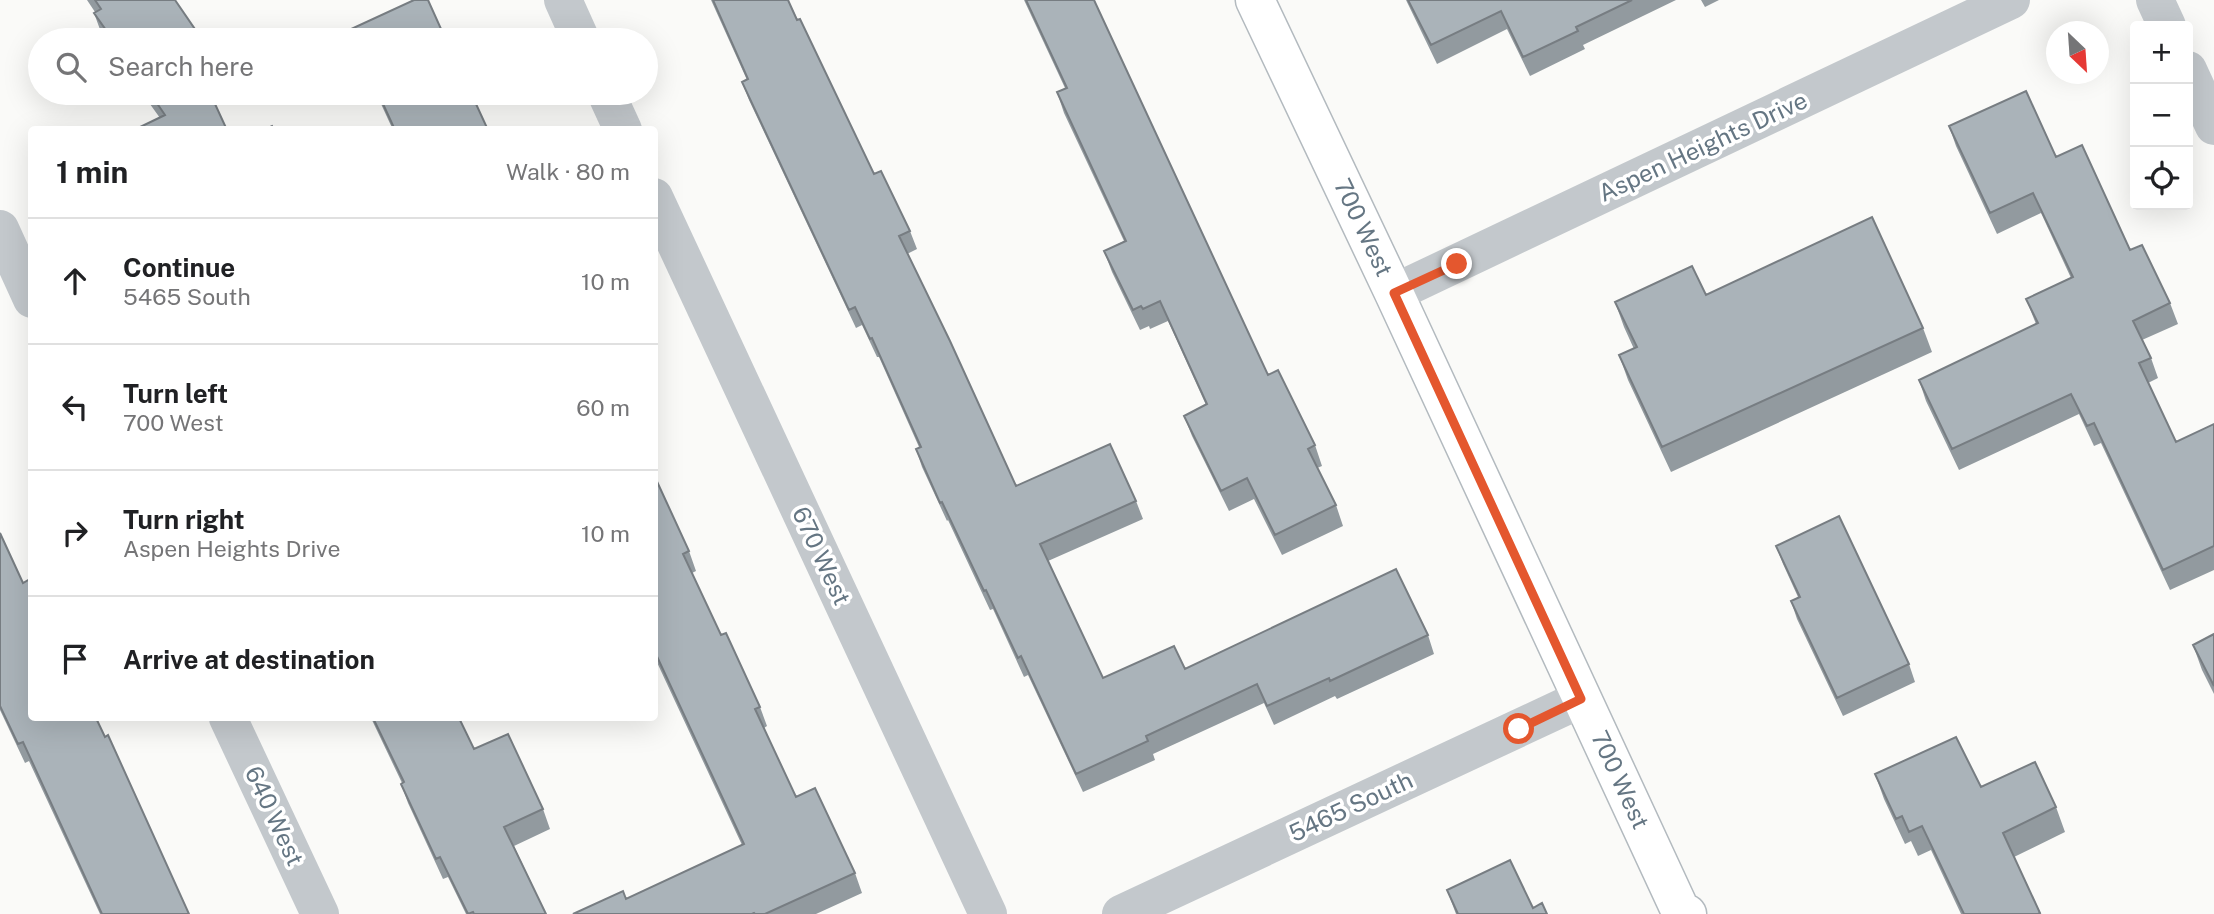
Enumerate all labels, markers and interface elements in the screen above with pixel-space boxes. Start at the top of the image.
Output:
north arrow [2046,21,2109,84]
map controls [2130,21,2193,210]
button: + [2130,21,2193,84]
search box [28,28,658,105]
icon: search [52,48,90,86]
text: Search here [108,51,254,82]
button: − [2130,84,2193,147]
street label: Aspen Heights Drive [1594,85,1811,207]
button: locate [2130,147,2193,210]
text: 1 min [56,154,128,190]
text: Walk · 80 m [506,158,630,185]
street label: 700 West [1329,174,1399,281]
route end [1441,248,1472,279]
text: Continue [123,252,235,283]
icon: ahead [56,262,94,300]
text: 10 m [581,268,630,295]
text: 5465 South [123,283,251,310]
text: Turn left [123,378,228,409]
icon: left [56,388,94,426]
text: 60 m [576,394,630,421]
text: 700 West [123,409,224,436]
street label: 670 West [787,502,857,609]
text: Turn right [123,504,245,535]
icon: right [56,514,94,552]
text: 10 m [581,520,630,547]
text: Aspen Heights Drive [123,535,341,562]
icon: arrive [56,640,94,678]
text: Arrive at destination [123,644,375,675]
route start [1503,713,1534,744]
street label: 700 West [1586,726,1655,833]
street label: 640 West [240,761,310,870]
street label: 5465 South [1284,765,1417,847]

